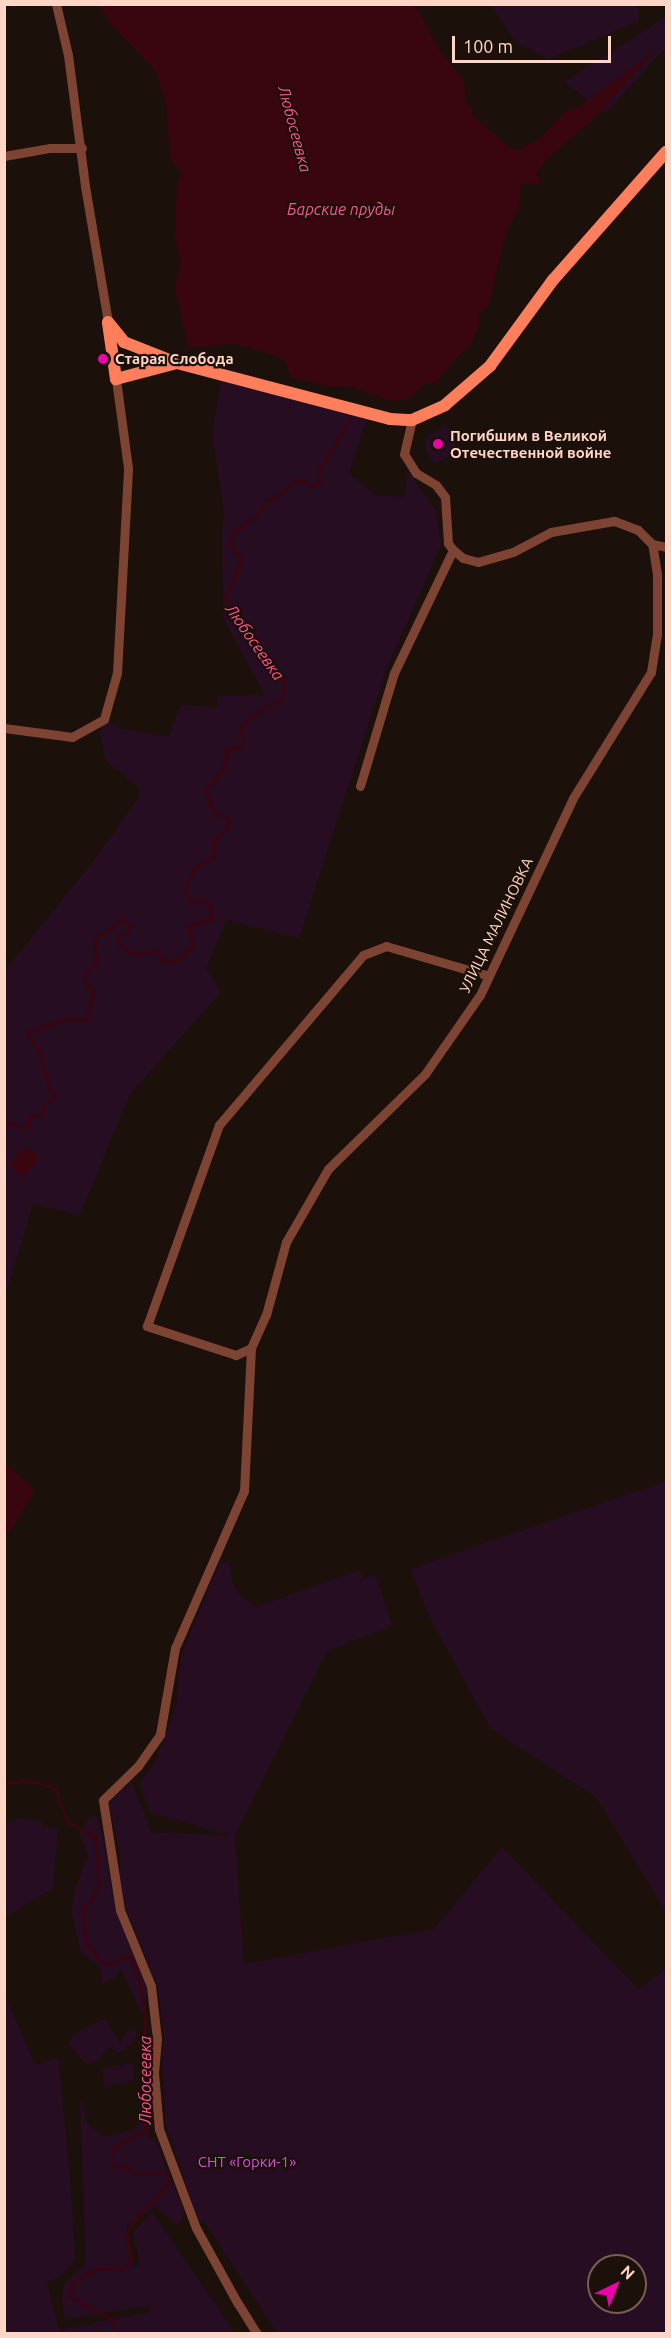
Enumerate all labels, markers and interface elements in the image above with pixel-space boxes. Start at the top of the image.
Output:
scale bar [455,24,614,62]
text: 100 m [463,36,513,56]
water label: Любосеевка [274,84,316,174]
water label: Барские пруды [287,199,395,219]
place label: Старая Слобода [115,350,234,368]
marker: Старая Слобода [96,352,110,366]
place label: Погибшим в Великой Отечественной войне [450,426,611,461]
marker: Погибшим в Великой Отечественной войне [431,437,445,451]
water label: Любосеевка [222,600,288,684]
street label: УЛИЦА МАЛИНОВКА [455,855,537,995]
water label: Любосеевка [135,2036,155,2124]
park label: СНТ «Горки-1» [198,2153,296,2171]
north arrow [587,2254,647,2314]
text: N [617,2262,638,2283]

